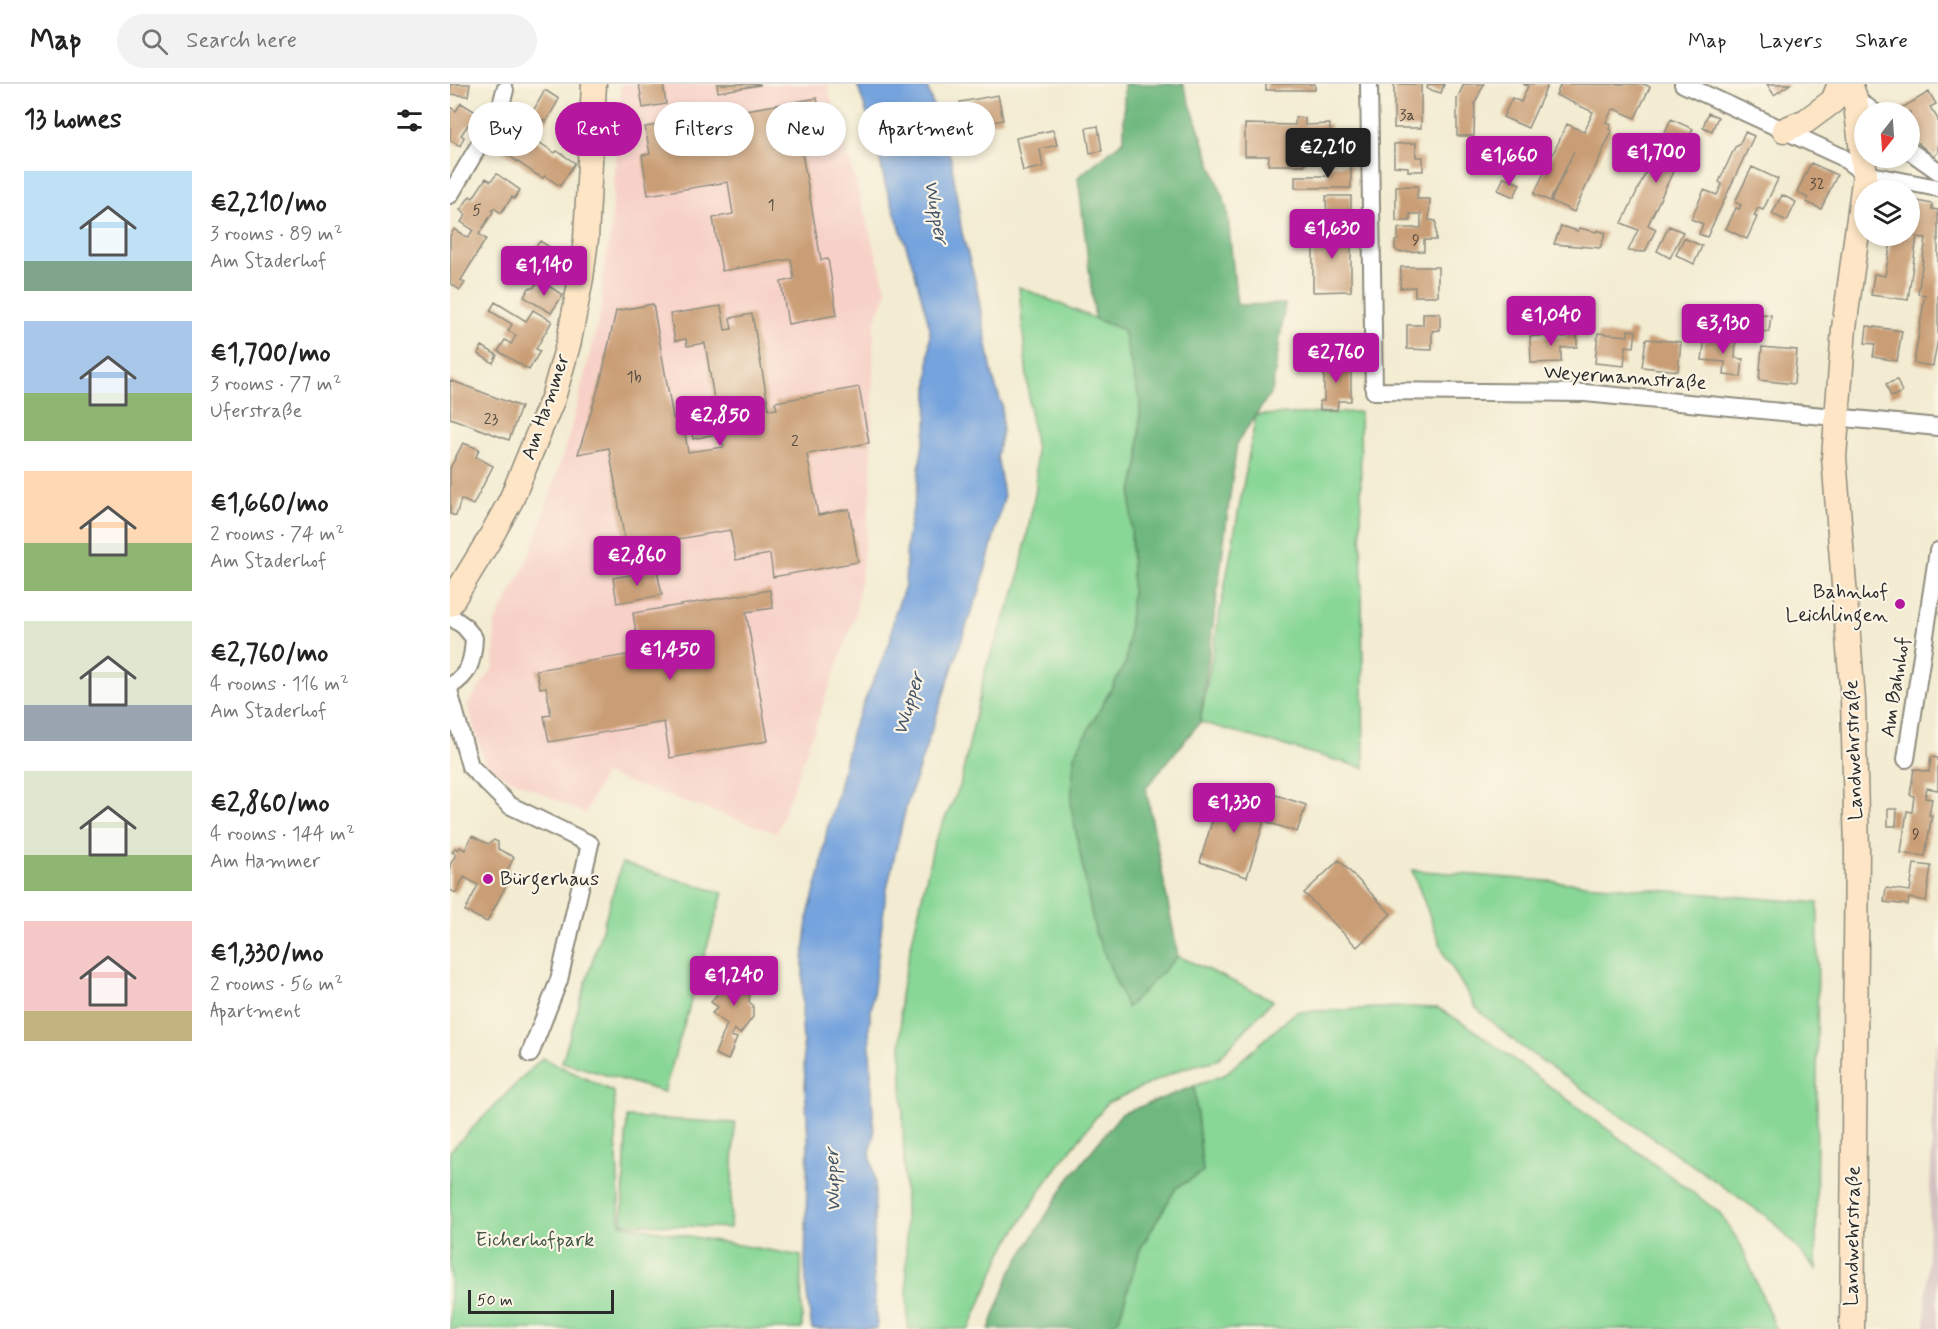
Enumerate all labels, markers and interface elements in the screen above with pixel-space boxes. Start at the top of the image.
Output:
search box [117,14,537,68]
text: Map [30,23,81,60]
icon: search [138,25,171,58]
text: Search here [186,27,297,55]
text: Map [1688,27,1726,55]
text: Layers [1759,27,1822,55]
text: Share [1855,27,1908,55]
chip: Buy [468,102,543,156]
chip: Rent [555,102,642,156]
chip: Filters [654,102,754,156]
chip: New [766,102,846,156]
chip: Apartment [858,102,995,156]
north arrow [1854,102,1920,168]
map controls [1854,102,1920,246]
text: 13 homes [24,103,122,137]
icon: filters [393,104,426,137]
house number: 3a [1399,105,1415,126]
pin: €2,210 [1279,128,1377,179]
pin: €1,700 [1607,133,1705,184]
text: €2,210 [1300,134,1356,161]
pin: €1,660 [1460,136,1558,187]
text: €1,700 [1626,139,1686,166]
text: €1,660 [1480,142,1538,169]
house number: 32 [1809,174,1825,195]
water label: Wupper [917,178,956,248]
button: layers [1854,180,1920,246]
text: €2,210/mo [210,187,327,221]
icon: home [72,195,144,267]
house number: 1 [767,195,775,216]
house number: 5 [472,200,482,221]
pin: €1,630 [1283,209,1381,260]
text: €1,630 [1304,215,1360,242]
text: 3 rooms · 89 m² [210,221,343,248]
house number: 9 [1412,230,1420,251]
pin: €1,140 [495,246,593,297]
text: Am Staderhof [210,248,327,275]
text: €1,140 [515,252,573,279]
pin: €1,040 [1502,296,1600,347]
text: €1,040 [1521,302,1581,329]
pin: €3,130 [1674,304,1772,355]
text: €3,130 [1696,310,1750,337]
pin: €2,760 [1287,333,1385,384]
text: €1,700/mo [210,337,331,371]
text: €2,760 [1307,339,1365,366]
icon: home [72,345,144,417]
street label: Am Hammer [515,350,577,464]
street label: Weyermannstraße [1543,359,1708,397]
house number: 1b [626,367,642,388]
text: 3 rooms · 77 m² [210,371,342,398]
pin: €2,850 [671,396,769,447]
text: Uferstraße [210,398,302,425]
text: €2,850 [690,402,750,429]
house number: 23 [484,409,499,430]
house number: 2 [791,431,799,452]
text: €1,660/mo [210,487,329,521]
icon: home [72,495,144,567]
text: 2 rooms · 74 m² [210,521,344,548]
pin: €2,860 [588,536,686,587]
text: €2,860 [608,542,666,569]
text: Am Staderhof [210,548,327,575]
place label: Bahnhof Leichlingen [1786,579,1888,631]
marker: Bahnhof Leichlingen [1893,597,1907,611]
pin: €1,450 [621,630,719,681]
street label: Am Bahnhof [1875,635,1917,739]
text: €1,450 [640,636,700,663]
text: €2,760/mo [210,637,328,671]
icon: home [72,645,144,717]
water label: Wupper [886,667,932,739]
text: 4 rooms · 116 m² [210,671,349,698]
street label: Landwehrstraße [1838,679,1870,821]
text: Am Staderhof [210,698,327,725]
pin: €1,330 [1185,783,1283,834]
text: €2,860/mo [210,787,330,821]
text: €1,330 [1207,789,1261,816]
icon: home [72,795,144,867]
text: 4 rooms · 144 m² [210,821,355,848]
house number: 9 [1912,824,1920,845]
text: Am Hammer [210,848,320,875]
place label: Bürgerhaus [500,866,599,895]
marker: Bürgerhaus [481,872,495,886]
text: €1,330/mo [210,937,324,971]
icon: home [72,945,144,1017]
pin: €1,240 [685,956,783,1007]
text: €1,240 [704,962,764,989]
text: 2 rooms · 56 m² [210,971,343,998]
text: Apartment [210,998,301,1025]
water label: Wupper [818,1145,848,1213]
street label: Landwehrstraße [1838,1165,1868,1306]
park label: Eicherhofpark [476,1227,594,1254]
scale bar [468,1287,614,1314]
text: 50 m [477,1290,513,1311]

